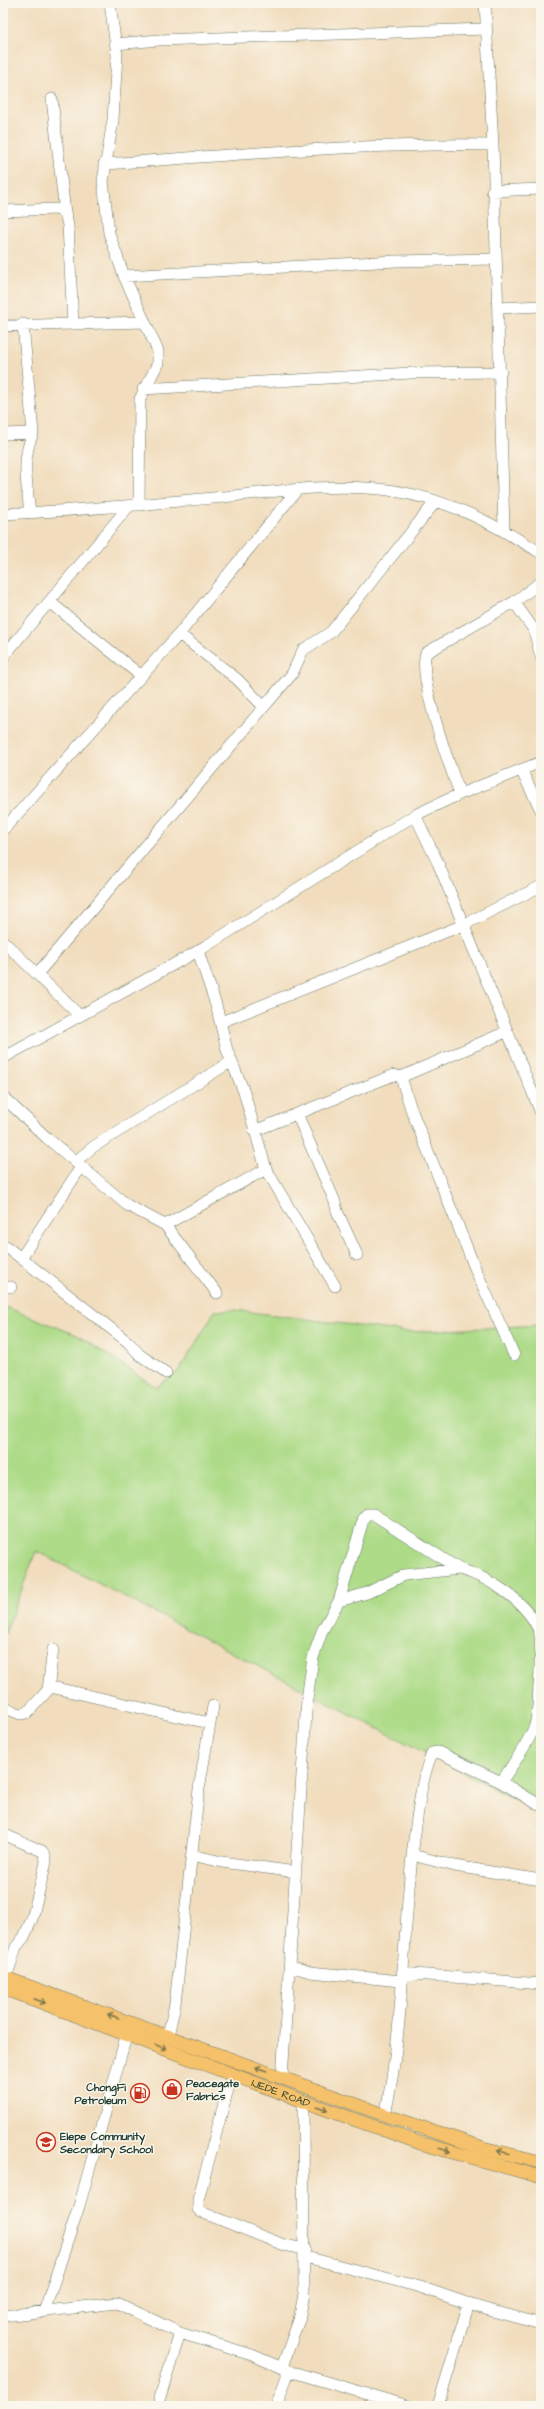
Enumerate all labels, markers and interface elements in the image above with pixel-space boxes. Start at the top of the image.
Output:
one-way arrow [33,1998,45,2006]
one-way arrow [107,2011,119,2019]
one-way arrow [155,2043,167,2051]
one-way arrow [256,2065,268,2073]
street label: IJEDE ROAD [250,2075,312,2110]
place label: Peacegate Fabrics [186,2076,239,2104]
shop icon: Peacegate Fabrics [161,2078,183,2100]
place label: ChongFi Petroleum [75,2080,126,2108]
fuel station icon: ChongFi Petroleum [129,2082,151,2104]
one-way arrow [316,2104,328,2112]
place label: Elepe Community Secondary School [59,2129,153,2159]
school or university icon: Elepe Community Secondary School [35,2131,57,2153]
one-way arrow [438,2147,451,2154]
one-way arrow [497,2148,510,2156]

